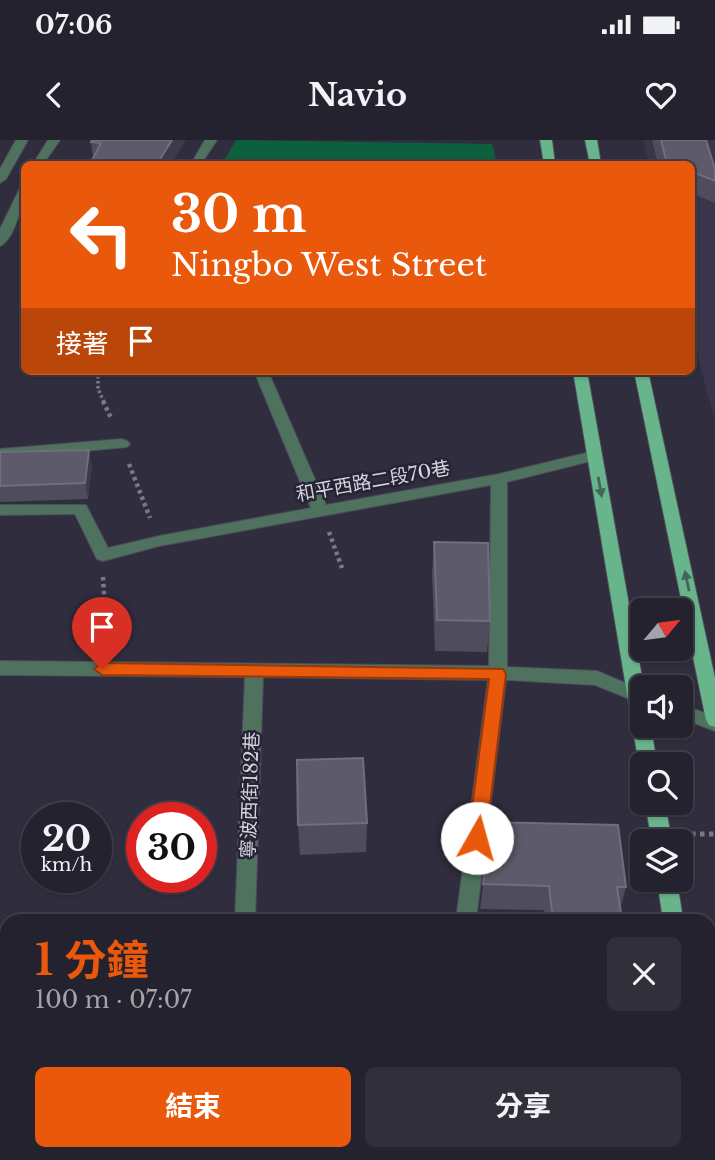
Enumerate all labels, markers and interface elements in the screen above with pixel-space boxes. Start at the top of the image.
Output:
text: 07:06 [35,9,113,41]
text: Navio [308,75,407,115]
icon: back [35,76,73,114]
icon: heart [642,76,680,114]
text: 30 m [171,184,306,245]
icon: left [56,189,147,280]
text: Ningbo West Street [171,245,487,285]
icon: arrive [122,322,160,360]
text: 接著 [56,328,108,360]
street label: 和平西路二段70巷 [294,456,452,506]
one-way arrow [594,476,605,498]
one-way arrow [681,570,692,592]
pin [72,597,132,669]
north arrow [630,598,693,662]
map controls [630,598,693,892]
icon: arrive [83,608,121,646]
button: sound [630,675,693,738]
street label: 寧波西街182巷 [236,731,264,859]
button: search [630,752,693,815]
position arrow [440,801,514,875]
speed limit sign: 30 [126,802,217,893]
text: 20 [42,817,91,860]
button: layers [630,829,693,892]
text: km/h [41,854,92,876]
text: 1 分鐘 [35,934,148,986]
button: close [607,937,681,1011]
text: 100 m · 07:07 [35,986,192,1014]
button: 結束 [35,1067,351,1147]
button: 分享 [365,1067,681,1147]

